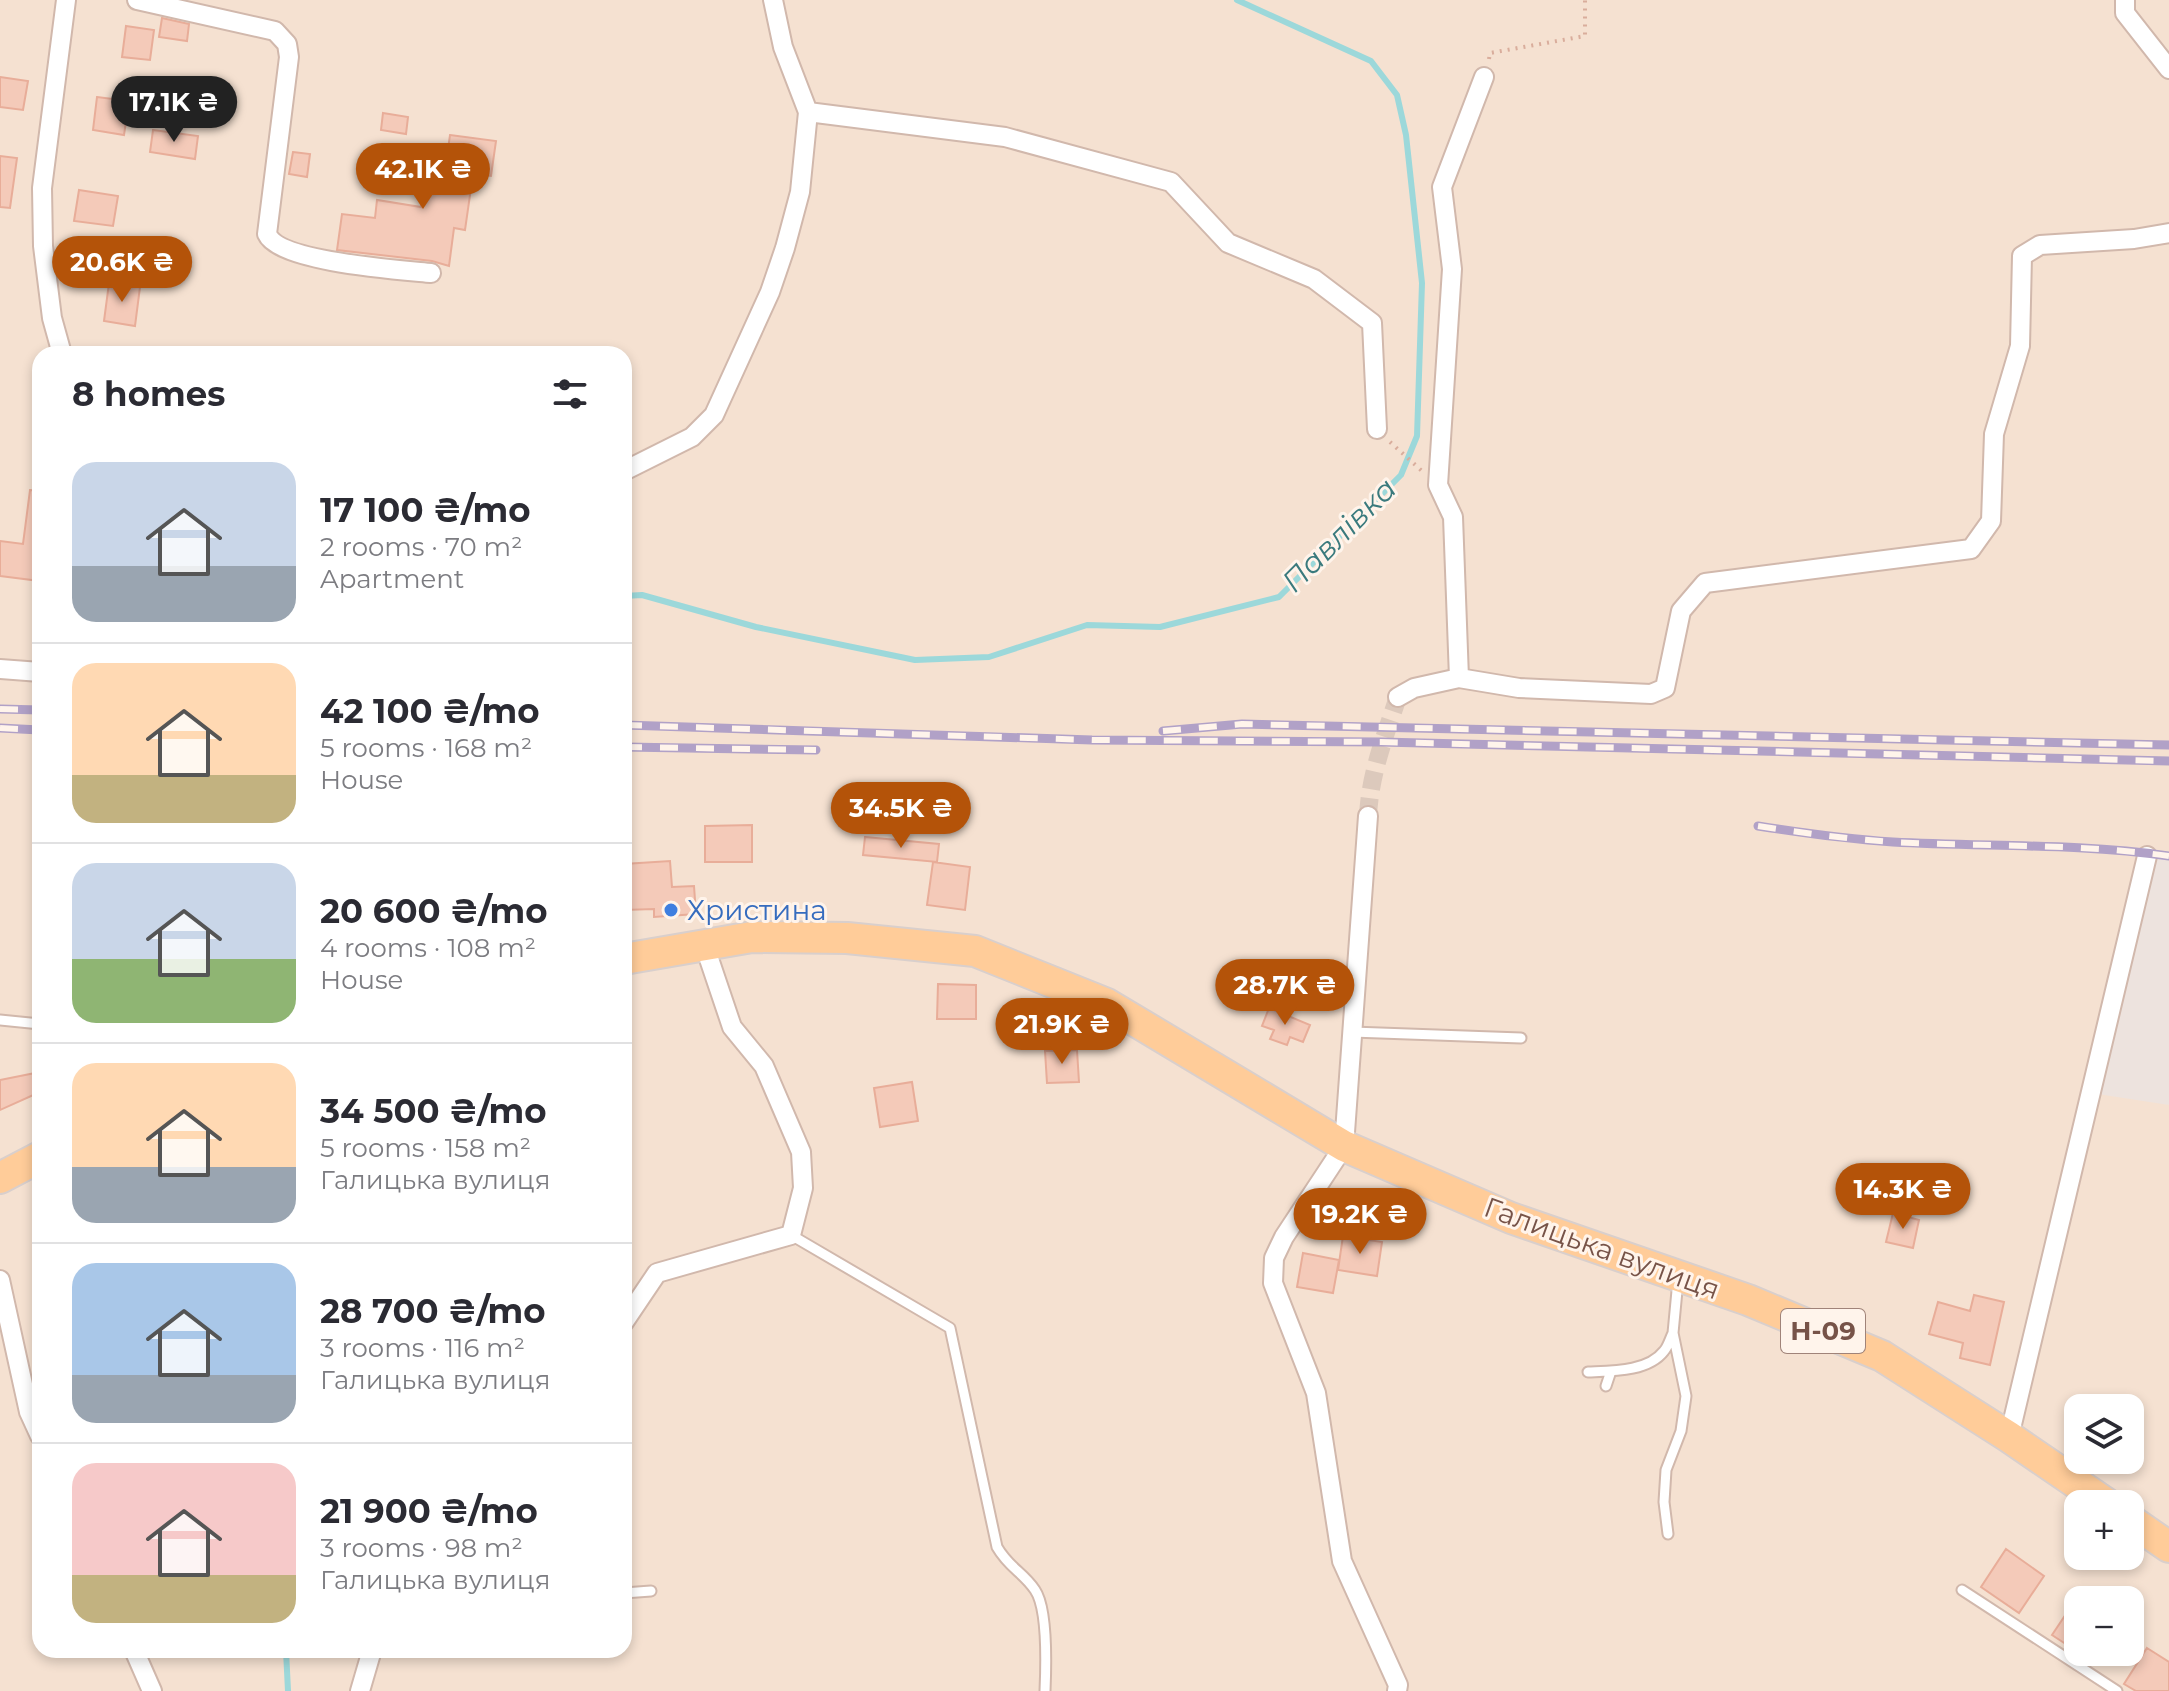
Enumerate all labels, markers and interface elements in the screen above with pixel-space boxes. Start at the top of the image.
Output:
pin: 17.1K ₴ [100,76,248,144]
text: 17.1K ₴ [129,86,219,118]
pin: 42.1K ₴ [349,143,497,211]
text: 42.1K ₴ [374,153,472,185]
pin: 20.6K ₴ [48,236,196,304]
text: 20.6K ₴ [70,246,174,278]
icon: filters [548,372,592,416]
text: 8 homes [72,373,225,415]
water label: Павлівка [1274,470,1404,600]
text: 17 100 ₴/mo [320,489,530,531]
icon: home [136,494,232,590]
text: 2 rooms · 70 m² [320,531,522,563]
text: Apartment [320,563,464,595]
text: 42 100 ₴/mo [320,690,540,732]
icon: home [136,695,232,791]
text: 5 rooms · 168 m² [320,732,532,764]
text: House [320,764,403,796]
pin: 34.5K ₴ [827,782,975,850]
text: 34.5K ₴ [849,792,953,824]
text: 20 600 ₴/mo [320,890,548,932]
place label: Христина [687,893,827,927]
icon: home [136,895,232,991]
marker: Христина [662,901,680,919]
text: 4 rooms · 108 m² [320,932,536,964]
pin: 28.7K ₴ [1211,959,1359,1027]
text: House [320,964,403,996]
text: 28.7K ₴ [1233,969,1337,1001]
pin: 21.9K ₴ [988,998,1136,1066]
text: 21.9K ₴ [1014,1008,1110,1040]
text: 34 500 ₴/mo [320,1090,547,1132]
icon: home [136,1095,232,1191]
text: 5 rooms · 158 m² [320,1132,531,1164]
pin: 14.3K ₴ [1829,1163,1977,1231]
text: Галицька вулиця [320,1164,550,1196]
text: 14.3K ₴ [1853,1173,1953,1205]
pin: 19.2K ₴ [1286,1188,1434,1256]
street label: Галицька вулиця [1480,1190,1724,1306]
text: 19.2K ₴ [1312,1198,1408,1230]
text: 28 700 ₴/mo [320,1290,546,1332]
icon: home [136,1295,232,1391]
road number: Н-09 [1781,1309,1865,1353]
text: 3 rooms · 116 m² [320,1332,525,1364]
text: Галицька вулиця [320,1364,550,1396]
map controls [2064,1394,2144,1666]
button: layers [2064,1394,2144,1474]
text: 21 900 ₴/mo [320,1490,538,1532]
button: + [2064,1490,2144,1570]
icon: home [136,1495,232,1591]
text: 3 rooms · 98 m² [320,1532,523,1564]
text: Галицька вулиця [320,1564,550,1596]
button: − [2064,1586,2144,1666]

